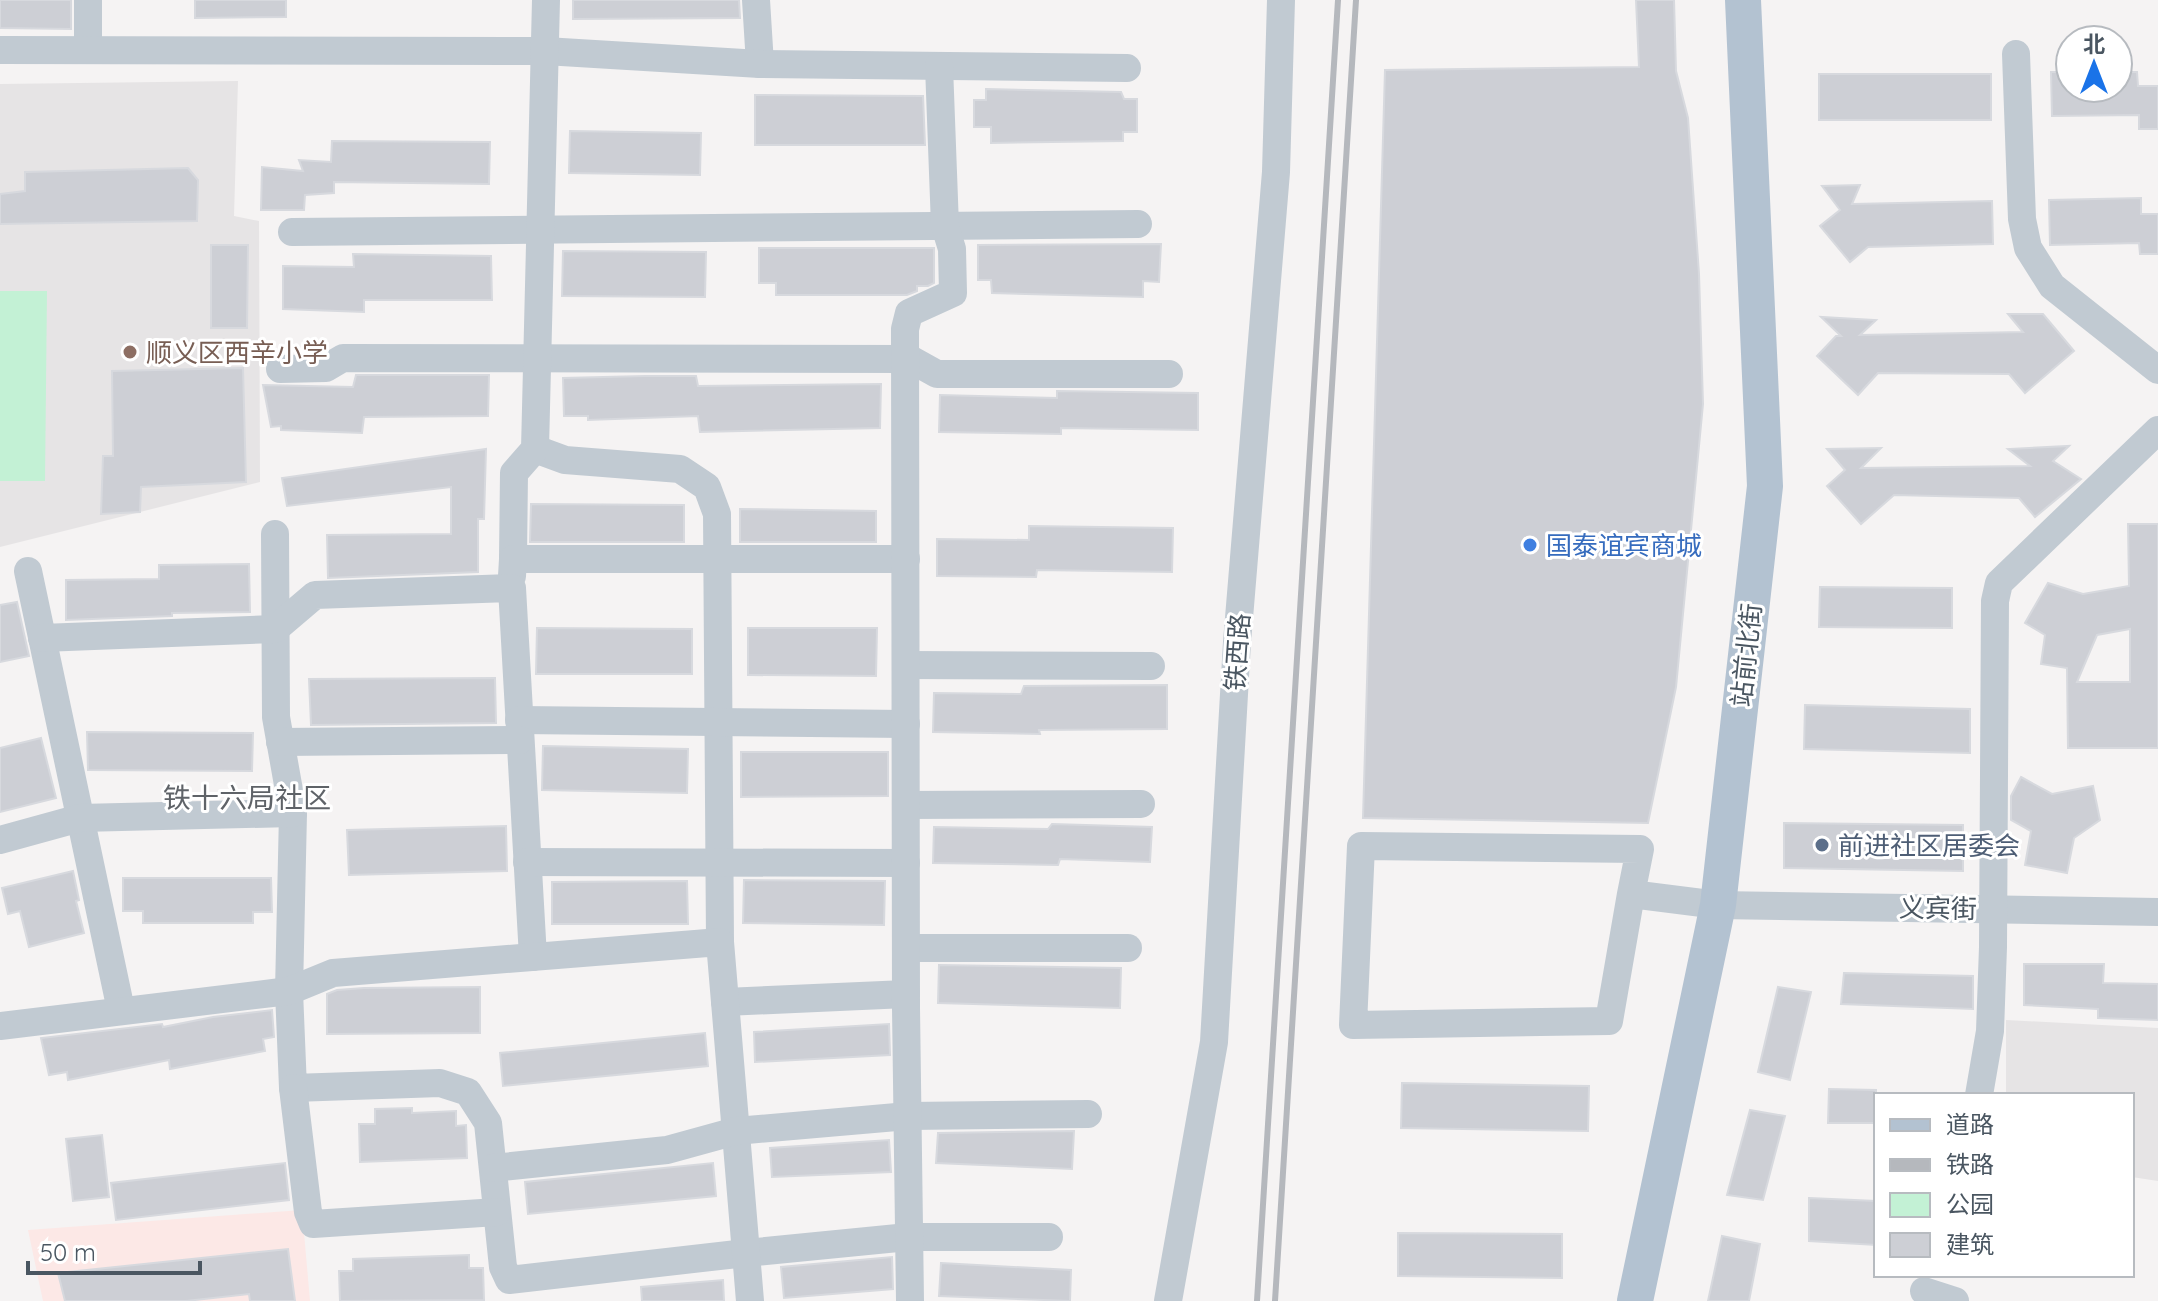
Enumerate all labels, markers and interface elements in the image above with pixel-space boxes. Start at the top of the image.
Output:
north arrow [2054,24,2134,104]
text: 北 [2083,30,2105,58]
place label: 顺义区西辛小学 [146,336,328,369]
marker: 顺义区西辛小学 [121,343,139,361]
place label: 国泰谊宾商城 [1546,529,1702,562]
marker: 国泰谊宾商城 [1521,536,1539,554]
street label: 站前北街 [1724,602,1768,708]
street label: 铁西路 [1218,612,1256,692]
district label: 铁十六局社区 [163,780,331,815]
place label: 前进社区居委会 [1838,829,2020,862]
marker: 前进社区居委会 [1813,836,1831,854]
street label: 义宾街 [1899,891,1977,925]
legend [1874,1093,2134,1277]
text: 道路 [1946,1109,1994,1139]
text: 铁路 [1946,1149,1994,1179]
text: 公园 [1946,1189,1994,1219]
scale bar [28,1225,200,1275]
text: 建筑 [1946,1229,1994,1259]
text: 50 m [40,1237,96,1267]

